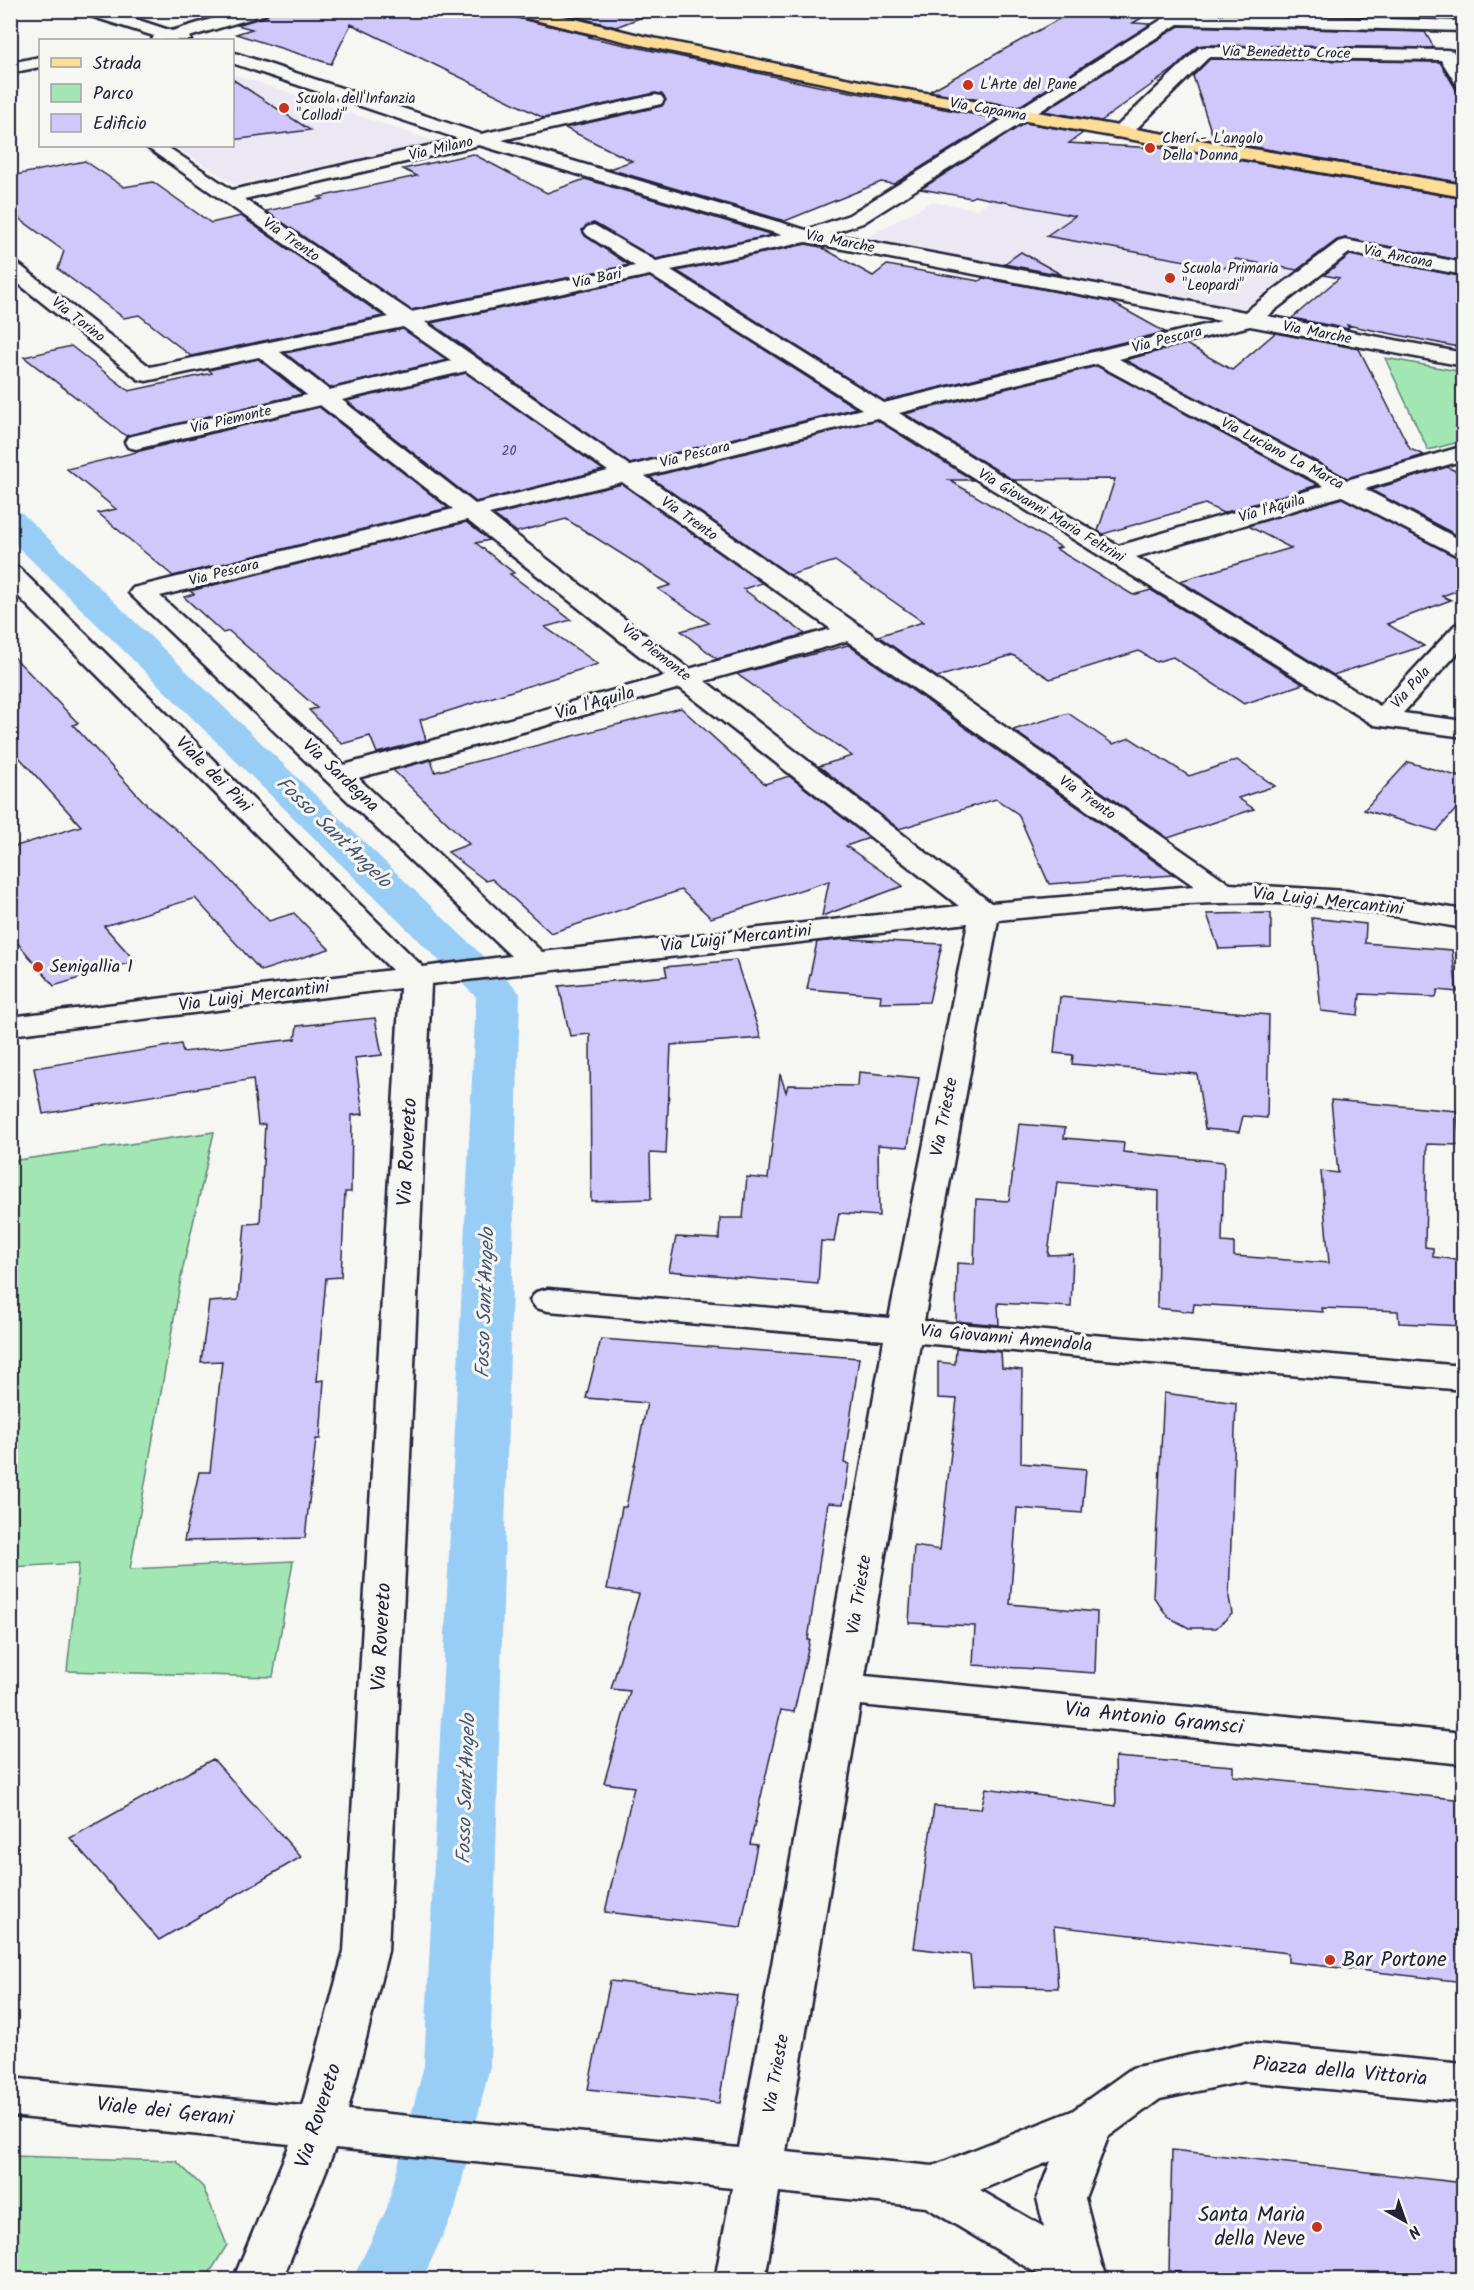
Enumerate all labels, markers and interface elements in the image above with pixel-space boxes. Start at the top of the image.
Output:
legend [39,39,234,147]
street label: Via Benedetto Croce [1222,40,1351,66]
text: Strada [93,50,141,79]
place label: L'Arte del Pane [980,73,1077,97]
marker: L'Arte del Pane [961,78,975,92]
text: Parco [93,80,133,109]
place label: Scuola dell'Infanzia "Collodi" [296,87,416,128]
street label: Via Capanna [948,91,1028,129]
marker: Scuola dell'Infanzia "Collodi" [277,101,291,115]
text: Edificio [93,110,147,139]
place label: Cherí - L'angolo Della Donna [1162,127,1263,168]
street label: Via Milano [406,130,476,168]
marker: Cherí - L'angolo Della Donna [1143,141,1157,155]
street label: Via Trento [258,212,325,269]
street label: Via Marche [803,224,877,260]
street label: Via Ancona [1361,239,1435,275]
place label: Scuola Primaria "Leopardi" [1182,257,1279,298]
street label: Via Bari [570,262,625,296]
marker: Scuola Primaria "Leopardi" [1163,271,1177,285]
street label: Via Torino [46,291,110,349]
street label: Via Marche [1280,315,1354,351]
street label: Via Pescara [1129,320,1205,360]
street label: Via Piemonte [188,399,274,441]
street label: Via Luciano La Marca [1216,411,1348,497]
street label: Via Pescara [657,435,733,475]
house number: 20 [501,440,517,462]
street label: Via Giovanni Maria Feltrini [973,463,1130,570]
street label: Via l'Aquila [1236,488,1308,530]
street label: Via Trento [656,491,723,548]
street label: Via Pescara [186,553,262,593]
street label: Via Piemonte [616,618,696,688]
street label: Via Pola [1385,661,1437,715]
street label: Via l'Aquila [552,679,638,729]
street label: Viale dei Pini [168,730,259,821]
street label: Via Sardegna [295,732,385,820]
water label: Fosso Sant'Angelo [268,769,400,898]
street label: Via Trento [1054,770,1121,827]
street label: Via Luigi Mercantini [1251,880,1406,924]
street label: Via Luigi Mercantini [659,917,814,961]
place label: Senigallia 1 [50,953,133,982]
marker: Senigallia 1 [31,960,45,974]
street label: Via Luigi Mercantini [177,973,332,1021]
street label: Via Trieste [923,1075,967,1159]
street label: Via Rovereto [389,1097,427,1207]
water label: Fosso Sant'Angelo [467,1225,505,1379]
street label: Via Giovanni Amendola [919,1317,1093,1361]
street label: Via Trieste [839,1553,881,1637]
street label: Via Rovereto [363,1582,401,1692]
street label: Via Antonio Gramsci [1063,1693,1246,1745]
water label: Fosso Sant'Angelo [448,1711,486,1865]
place label: Bar Portone [1342,1944,1447,1977]
marker: Bar Portone [1323,1953,1337,1967]
street label: Via Trieste [756,2032,798,2116]
street label: Piazza della Vittoria [1251,2048,1429,2096]
street label: Via Rovereto [287,2059,351,2173]
street label: Viale dei Gerani [95,2088,236,2136]
north arrow [1375,2191,1435,2251]
place label: Santa Maria della Neve [1198,2199,1306,2256]
text: N [1402,2219,1426,2244]
marker: Santa Maria della Neve [1310,2220,1324,2234]

